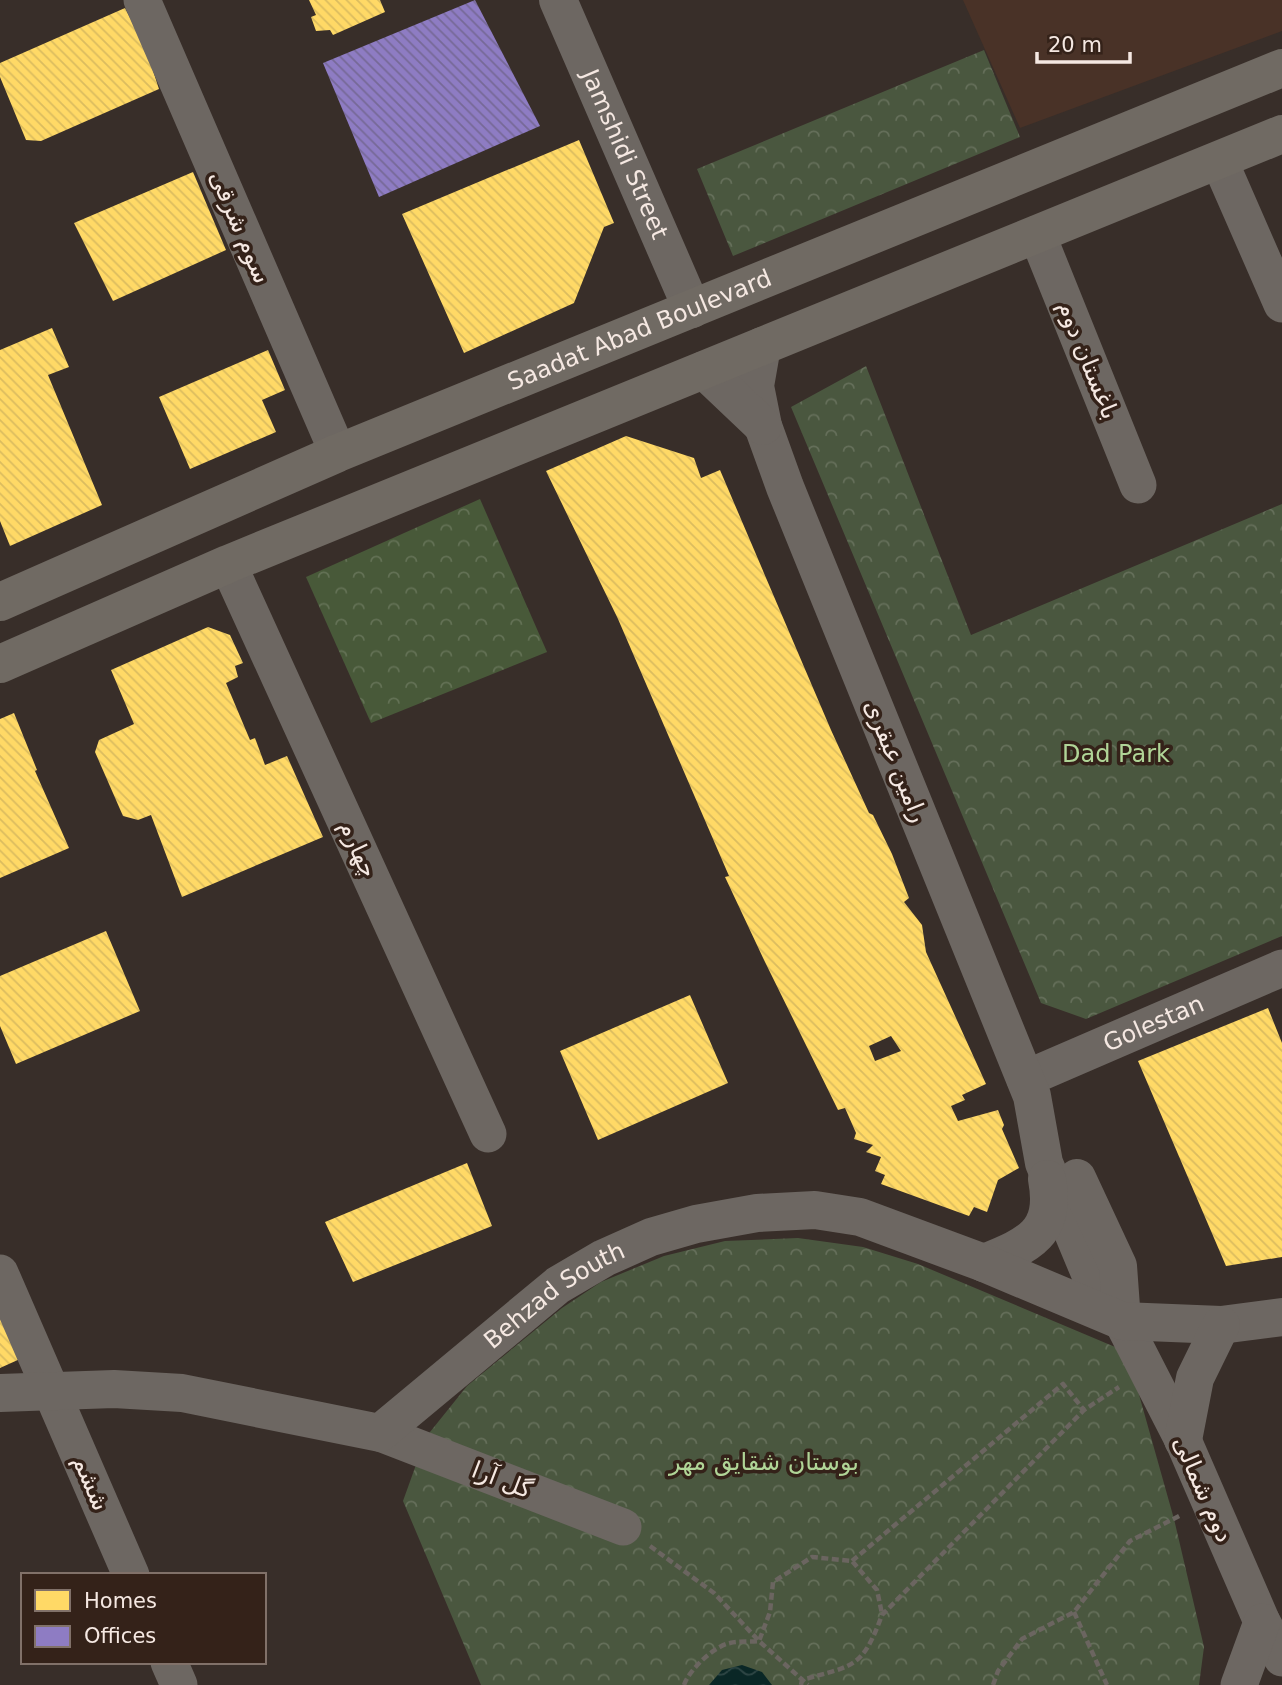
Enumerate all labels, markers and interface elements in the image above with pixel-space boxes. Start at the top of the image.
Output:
scale bar [1037,21,1130,65]
text: 20 m [1048,33,1102,57]
street label: Jamshidi Street [575,63,674,243]
street label: سوم شرقی [204,166,276,288]
street label: Saadat Abad Boulevard [503,264,776,396]
street label: باغستان دوم [1052,297,1124,423]
street label: رامین عبقری [859,695,933,827]
park label: Dad Park [1062,740,1170,768]
street label: چهارم [333,816,383,882]
street label: Golestan [1099,990,1208,1057]
street label: Behzad South [478,1237,629,1355]
street label: دوم شمالی [1167,1432,1239,1546]
park label: بوستان شقایق مهر [668,1448,859,1476]
street label: ششم [67,1451,115,1515]
street label: گل آرا [468,1455,537,1504]
legend [21,1573,266,1664]
text: Homes [84,1589,157,1613]
text: Offices [84,1624,156,1648]

